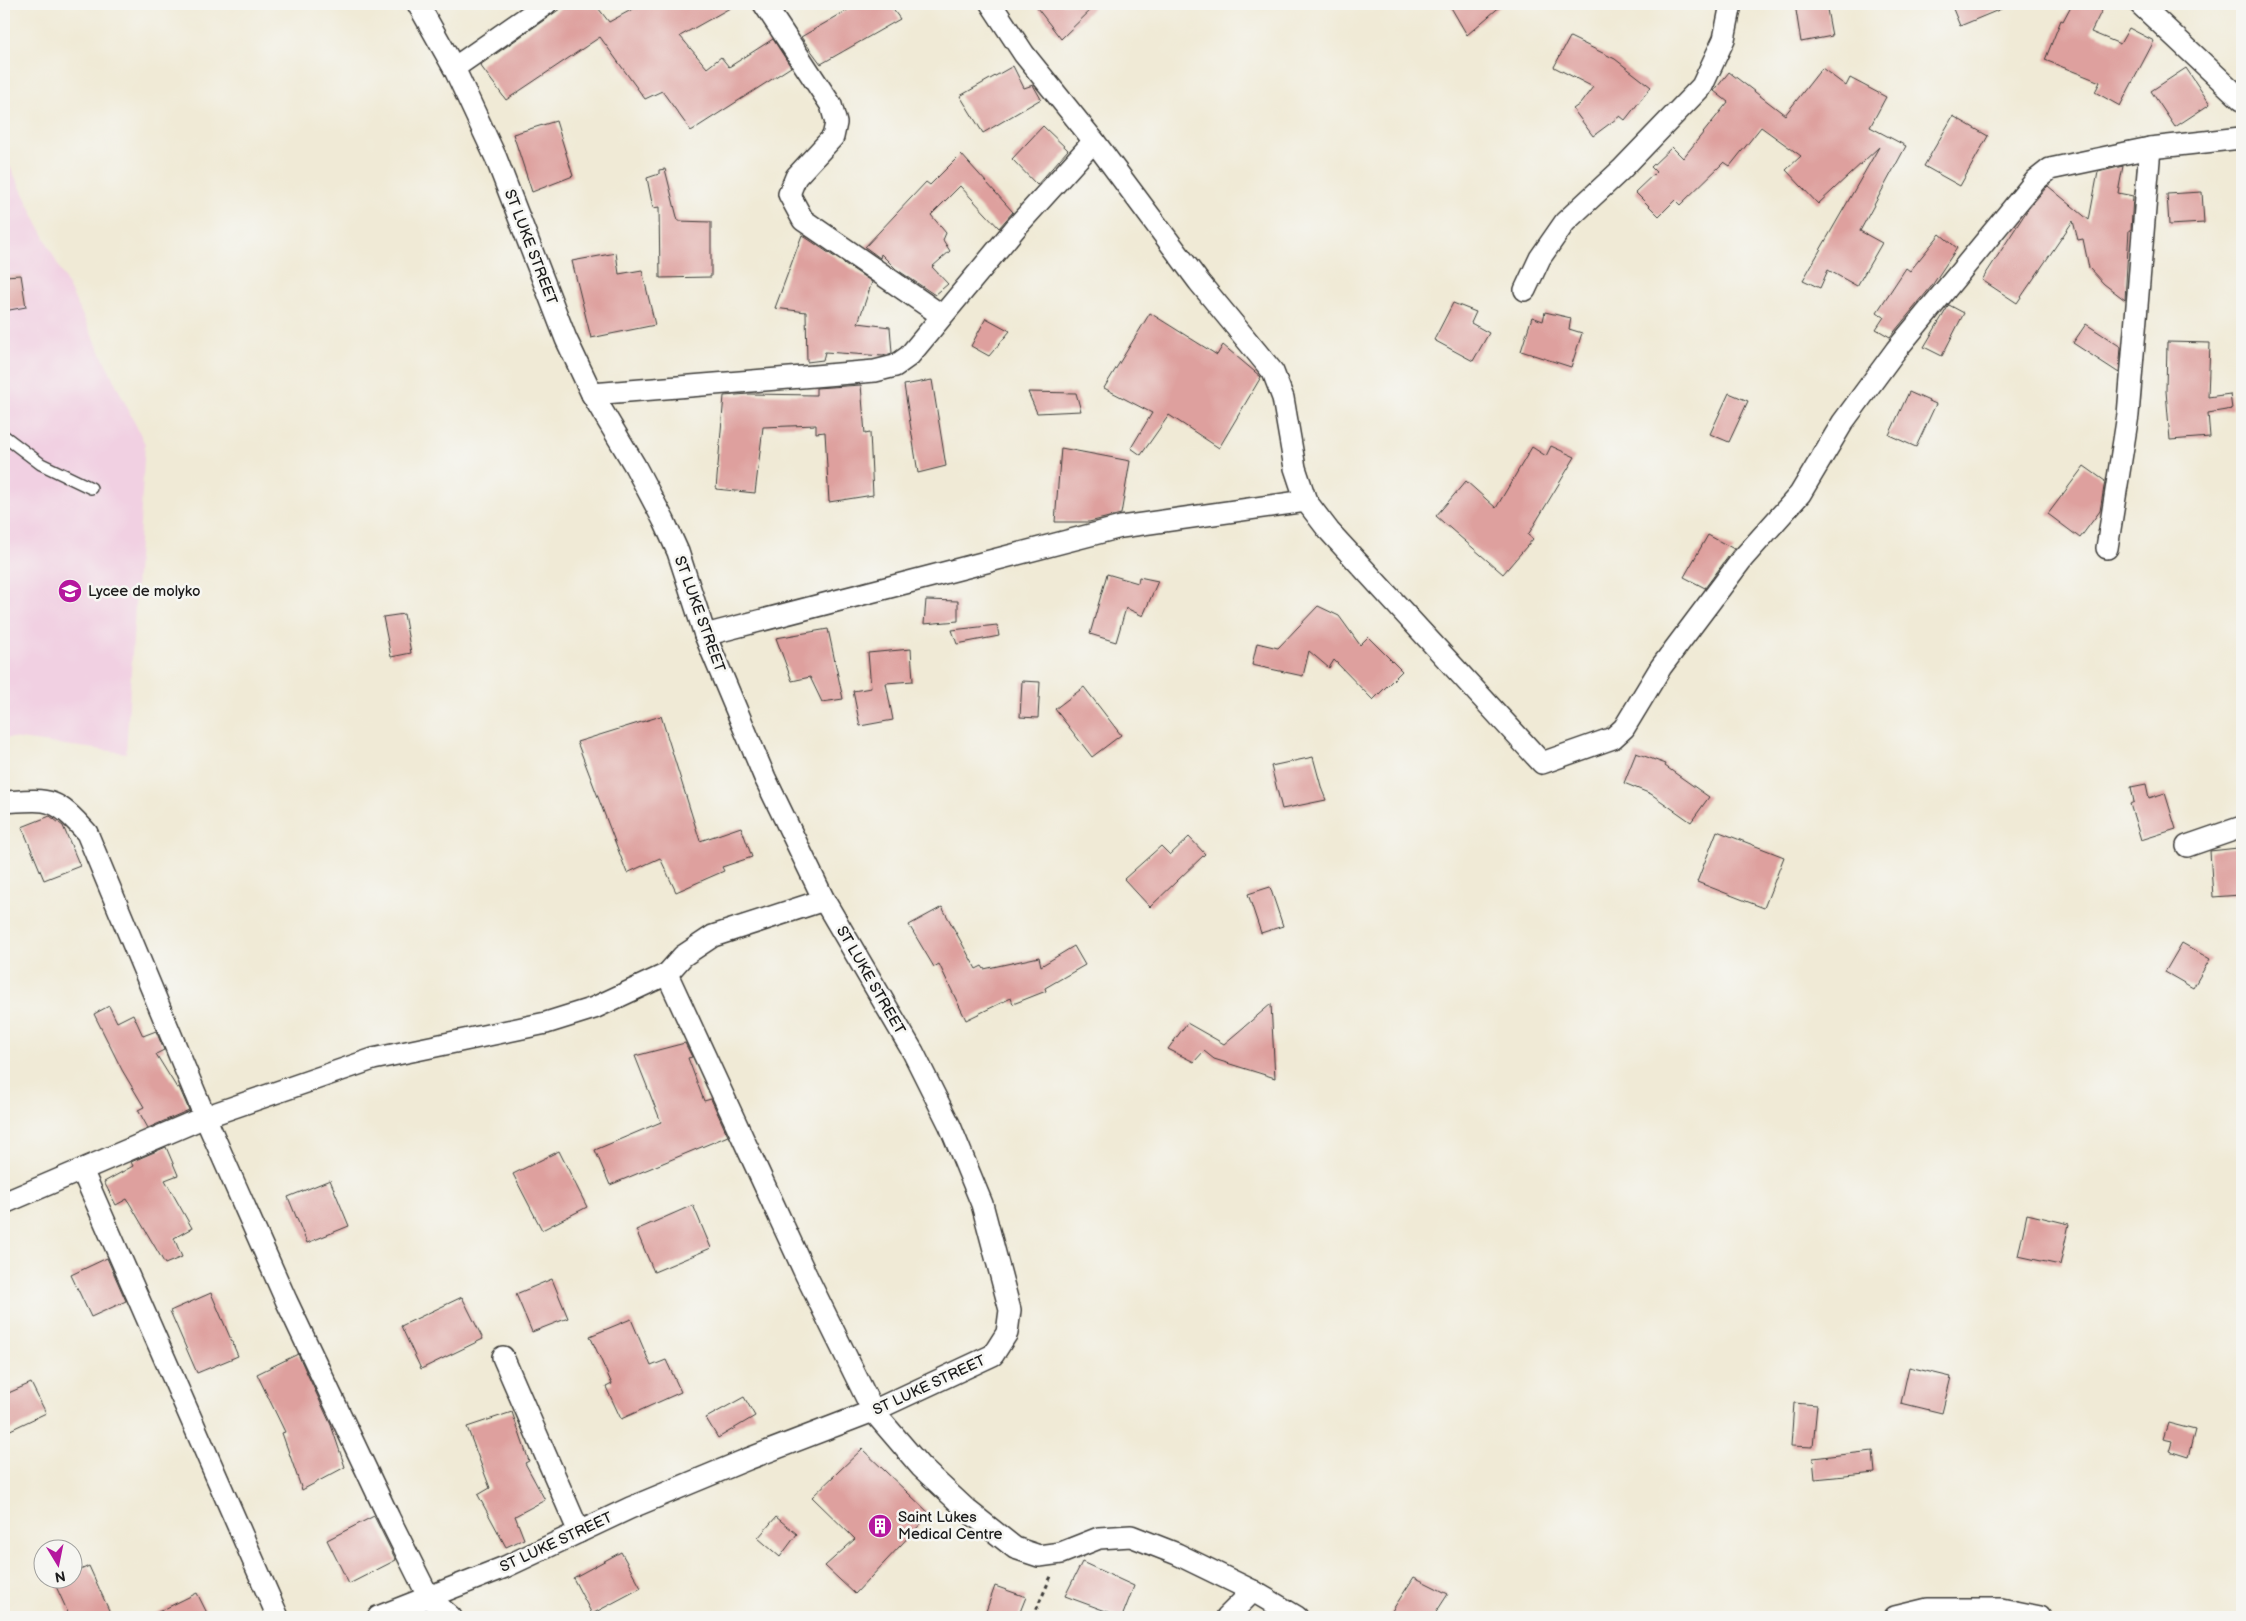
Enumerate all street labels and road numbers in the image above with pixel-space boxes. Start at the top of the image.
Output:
street label: ST LUKE STREET [500,187,561,308]
street label: ST LUKE STREET [670,554,729,675]
street label: ST LUKE STREET [832,923,909,1038]
street label: ST LUKE STREET [870,1351,989,1420]
street label: ST LUKE STREET [497,1508,616,1577]

